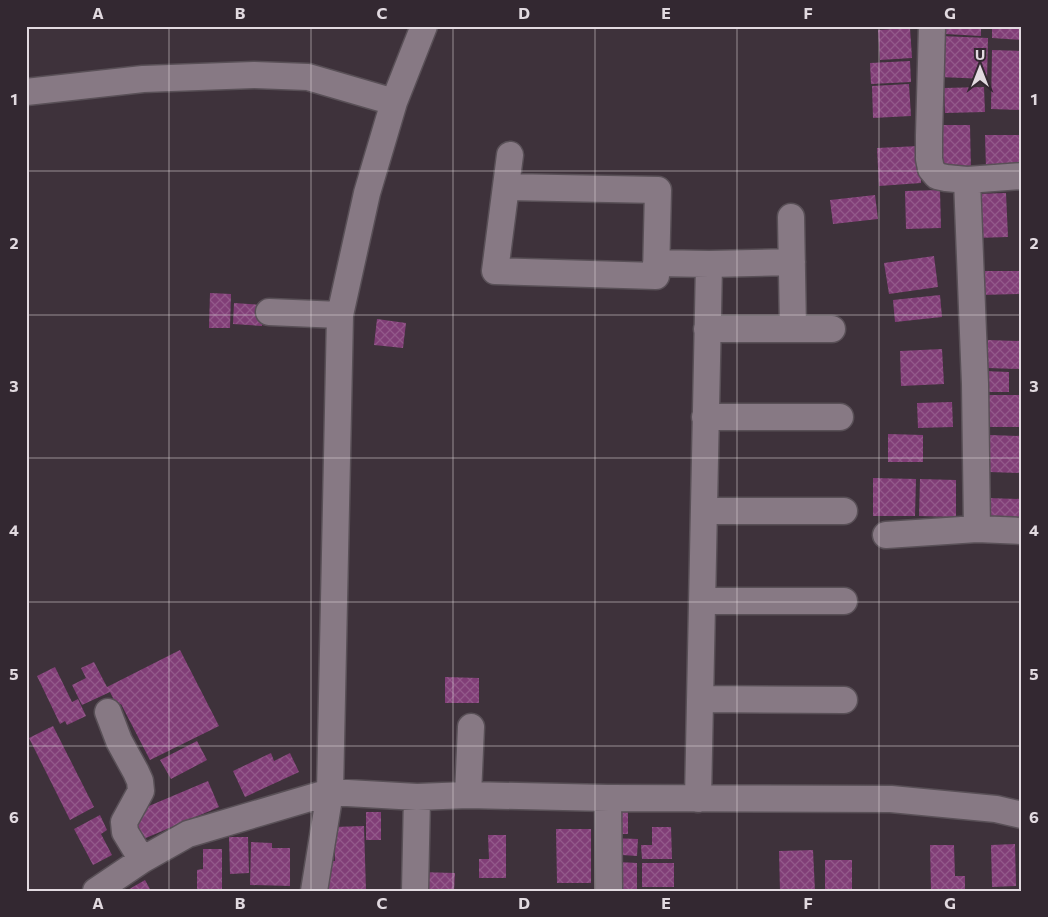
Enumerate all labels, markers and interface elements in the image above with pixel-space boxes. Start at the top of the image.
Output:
text: A [92,3,104,22]
text: B [235,3,246,22]
text: C [377,3,388,22]
text: D [518,3,530,22]
text: E [661,3,671,22]
text: F [803,3,813,22]
text: G [944,3,956,22]
north arrow [956,42,1006,92]
text: U [975,46,985,63]
text: 1 [10,89,18,108]
text: 1 [1030,89,1038,108]
text: 2 [9,233,19,252]
text: 2 [1029,233,1039,252]
text: 3 [9,376,19,395]
text: 3 [1029,376,1039,395]
text: 4 [9,520,19,539]
text: 4 [1029,520,1039,539]
text: 5 [9,664,19,683]
text: 5 [1029,664,1039,683]
text: 6 [9,807,19,826]
text: 6 [1029,807,1039,826]
text: A [92,893,104,912]
text: B [235,893,246,912]
text: C [377,893,388,912]
text: D [518,893,530,912]
text: E [661,893,671,912]
text: F [803,893,813,912]
text: G [944,893,956,912]

